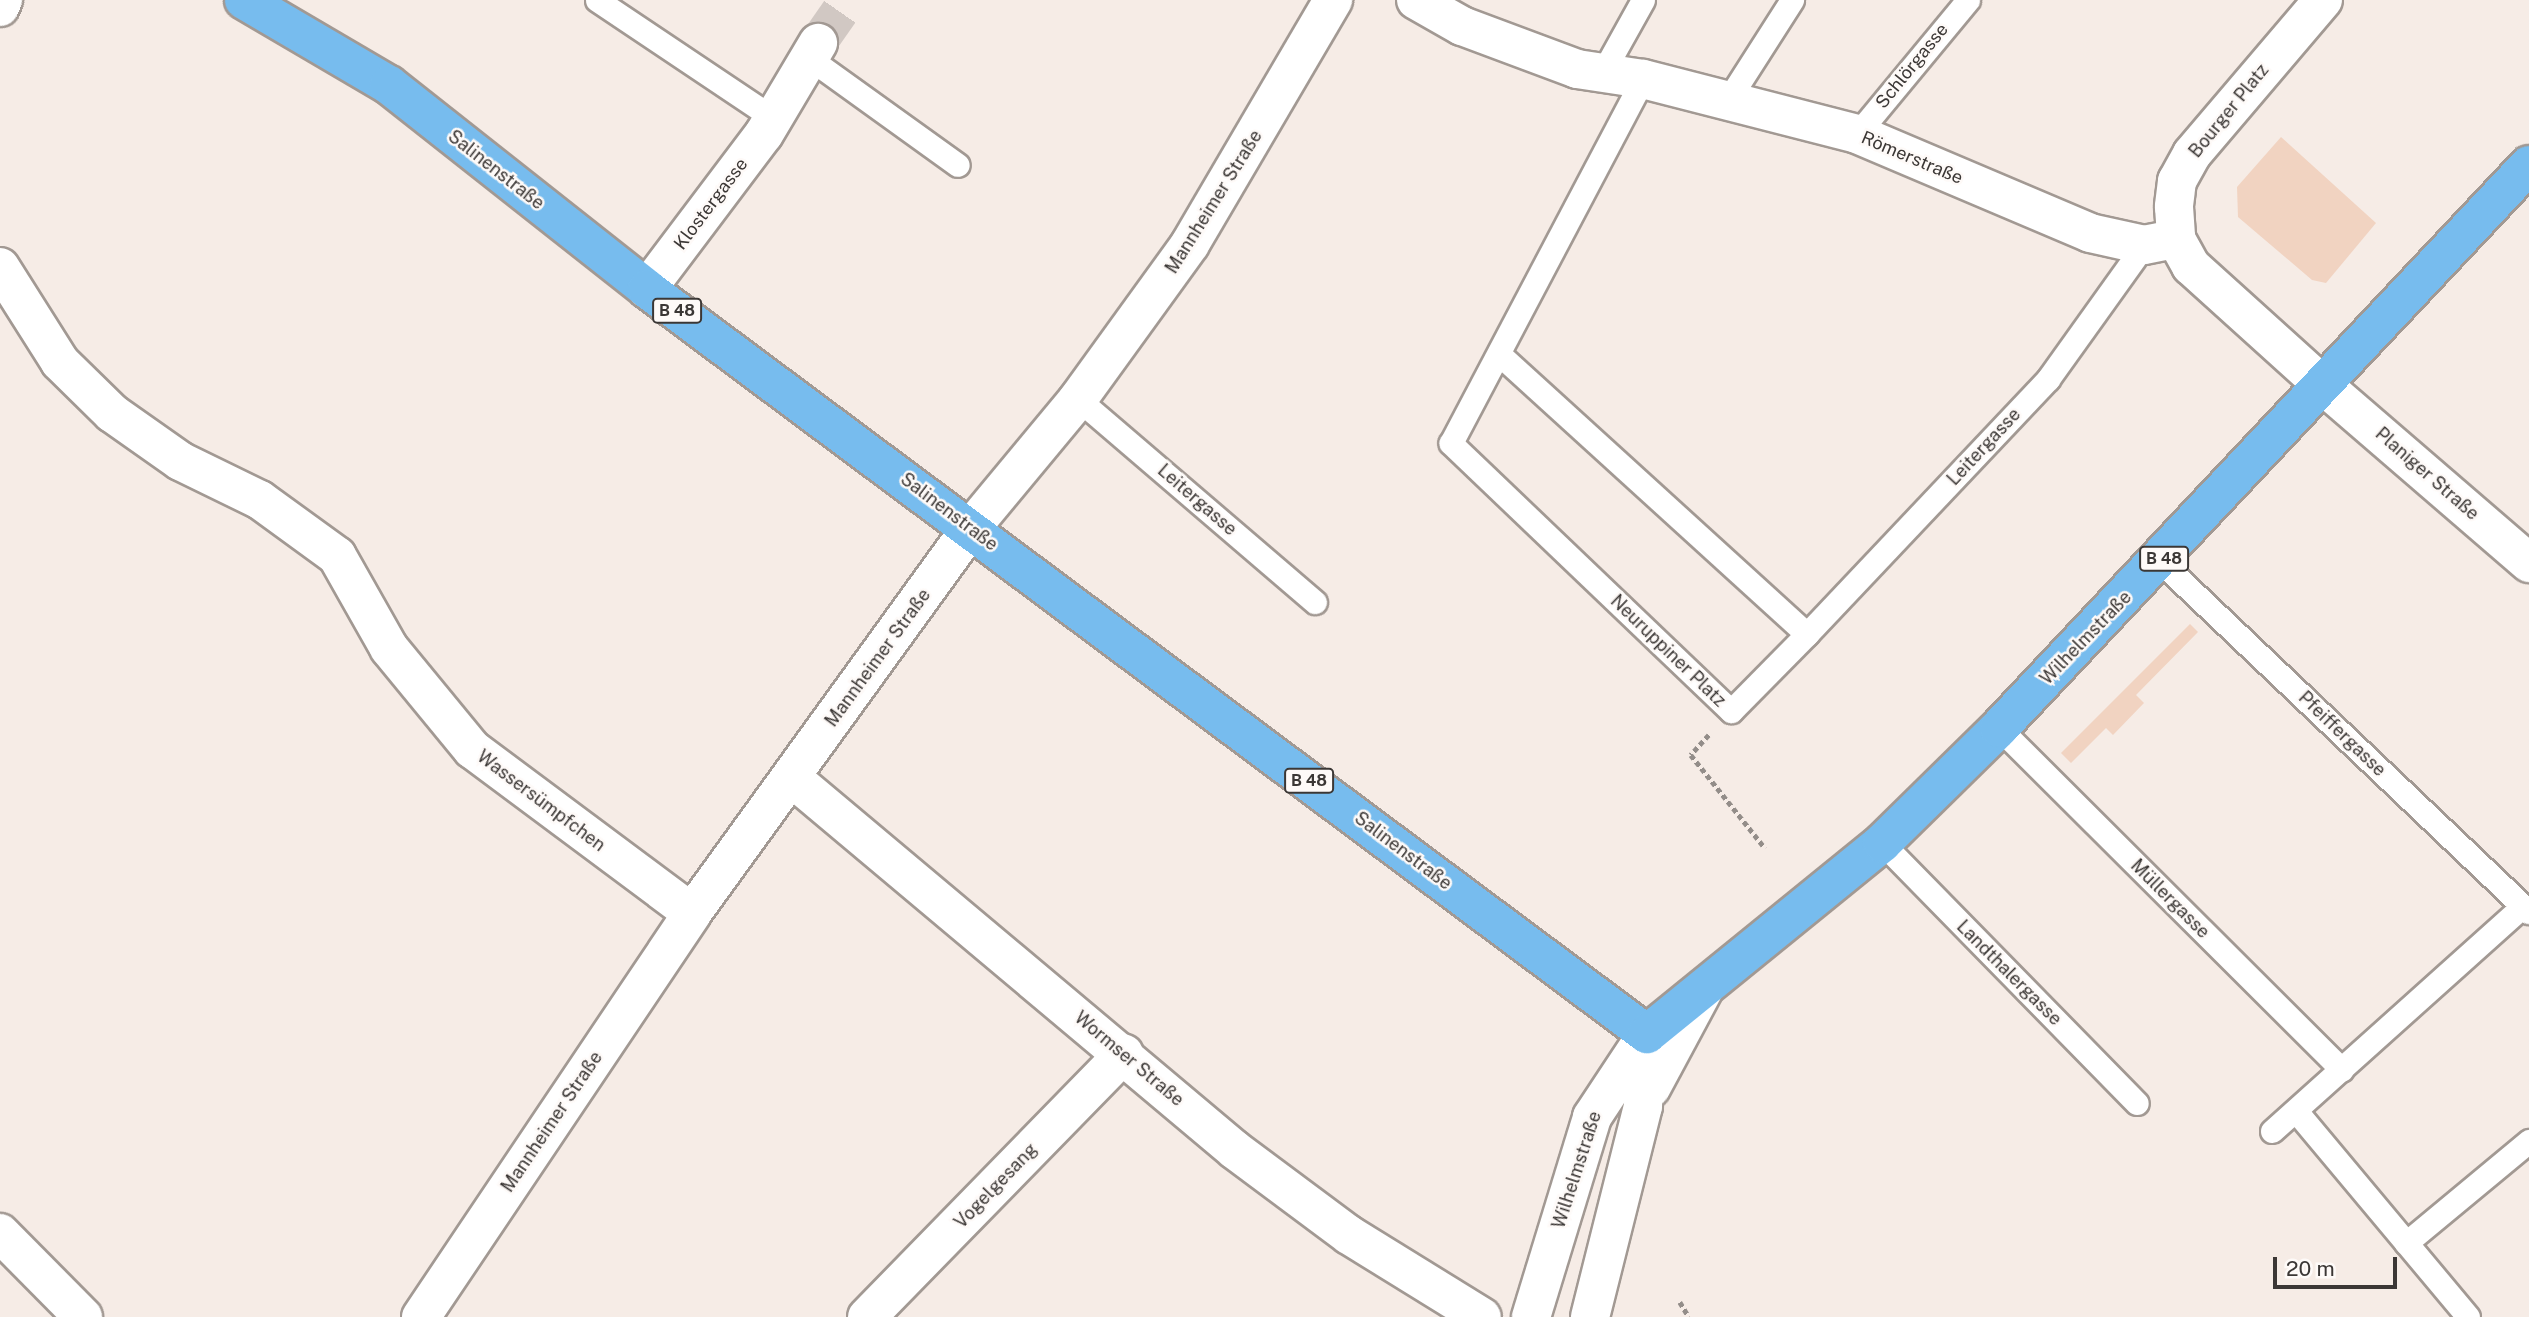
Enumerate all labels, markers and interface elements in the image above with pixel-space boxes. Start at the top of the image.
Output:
street label: Schlörgasse [1871,19,1953,113]
street label: Bourger Platz [2185,60,2273,162]
street label: Salinenstraße [444,126,548,214]
street label: Mannheimer Straße [1161,126,1267,278]
street label: Römerstraße [1858,127,1966,189]
street label: Klostergasse [670,154,752,254]
road number: B 48 [651,298,703,324]
street label: Leitergasse [1943,404,2025,490]
street label: Planiger Straße [2371,423,2483,525]
street label: Leitergasse [1153,460,1241,540]
street label: Salinenstraße [896,468,1002,556]
road number: B 48 [2138,546,2190,572]
street label: Mannheimer Straße [821,585,935,731]
street label: Wilhelmstraße [2036,587,2136,689]
street label: Neuruppiner Platz [1606,591,1730,711]
street label: Pfeiffergasse [2294,687,2390,781]
street label: Wassersümpfchen [473,746,609,856]
road number: B 48 [1283,768,1335,794]
street label: Salinenstraße [1350,807,1456,895]
street label: Müllergasse [2126,855,2214,943]
street label: Landthalergasse [1952,916,2066,1030]
street label: Wormser Straße [1070,1007,1188,1111]
street label: Mannheimer Straße [497,1048,607,1196]
street label: Wilhelmstraße [1548,1109,1606,1231]
street label: Vogelgesang [950,1139,1042,1233]
scale bar [2277,1244,2401,1288]
text: 20 m [2286,1256,2335,1281]

